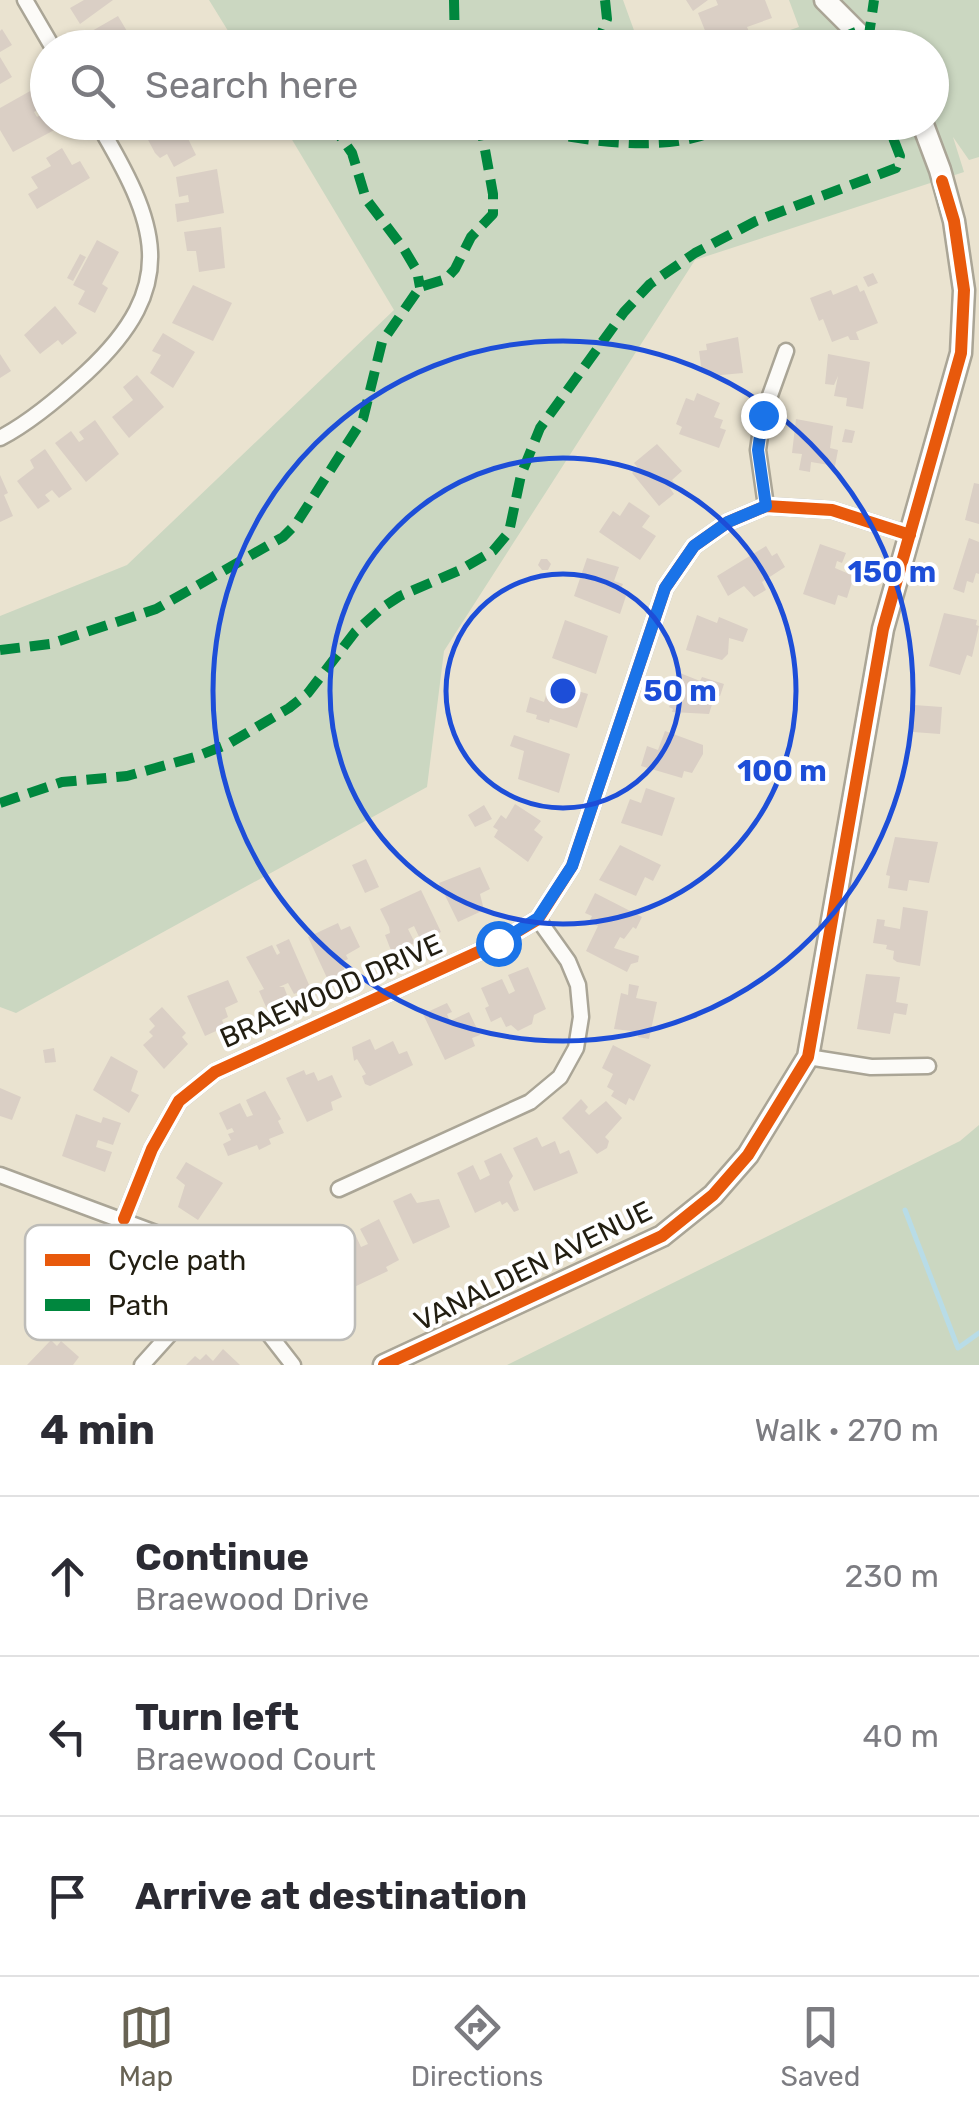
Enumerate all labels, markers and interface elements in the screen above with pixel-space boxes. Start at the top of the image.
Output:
search box [30,30,949,140]
icon: search [65,58,120,113]
text: Search here [145,62,358,108]
route end [741,393,787,439]
text: 150 m [848,554,936,590]
centre of rings [545,673,581,709]
text: 50 m [643,673,717,709]
text: 100 m [737,753,827,789]
route start [476,921,522,967]
street label: BRAEWOOD DRIVE [215,927,447,1055]
street label: VANALDEN AVENUE [409,1194,657,1338]
legend [25,1225,355,1340]
text: Cycle path [108,1244,246,1277]
text: Path [108,1289,169,1322]
text: 4 min [40,1405,155,1455]
text: Walk · 270 m [754,1411,939,1449]
text: Continue [135,1534,309,1580]
icon: ahead [40,1549,95,1604]
text: 230 m [844,1557,939,1595]
text: Braewood Drive [135,1580,369,1618]
text: Turn left [135,1694,299,1740]
icon: left [40,1709,95,1764]
text: 40 m [863,1717,939,1755]
text: Braewood Court [135,1740,376,1778]
icon: arrive [40,1869,95,1924]
text: Arrive at destination [135,1873,527,1919]
tab: Map [119,2000,174,2093]
tab: Directions [411,2000,543,2093]
tab: Saved [780,2000,860,2093]

